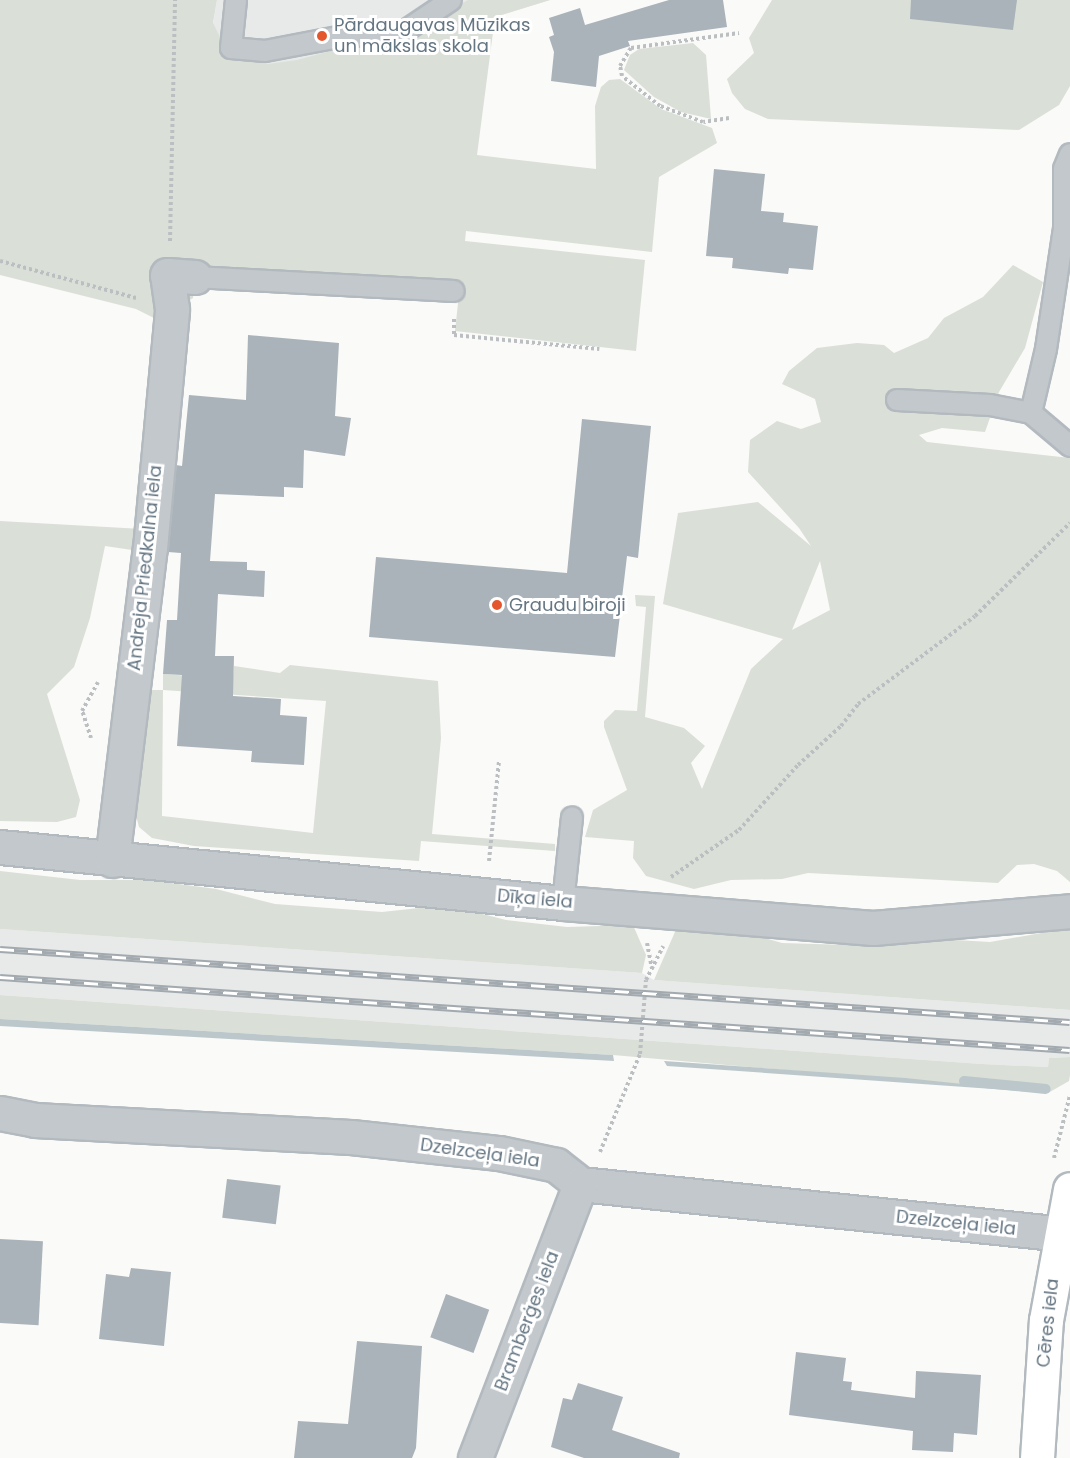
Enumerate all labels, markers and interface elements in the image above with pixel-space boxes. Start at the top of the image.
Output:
place label: Pārdaugavas Mūzikas un mākslas skola [334,15,530,57]
marker: Pārdaugavas Mūzikas un mākslas skola [315,29,329,43]
street label: Andreja Priedkalna iela [123,464,167,672]
place label: Graudu biroji [509,594,626,616]
marker: Graudu biroji [490,598,504,612]
street label: Dīķa iela [496,885,574,913]
street label: Dzelzceļa iela [419,1134,541,1172]
street label: Dzelzceļa iela [895,1206,1017,1240]
street label: Bramberģes iela [490,1248,564,1394]
street label: Cēres iela [1033,1277,1063,1369]

